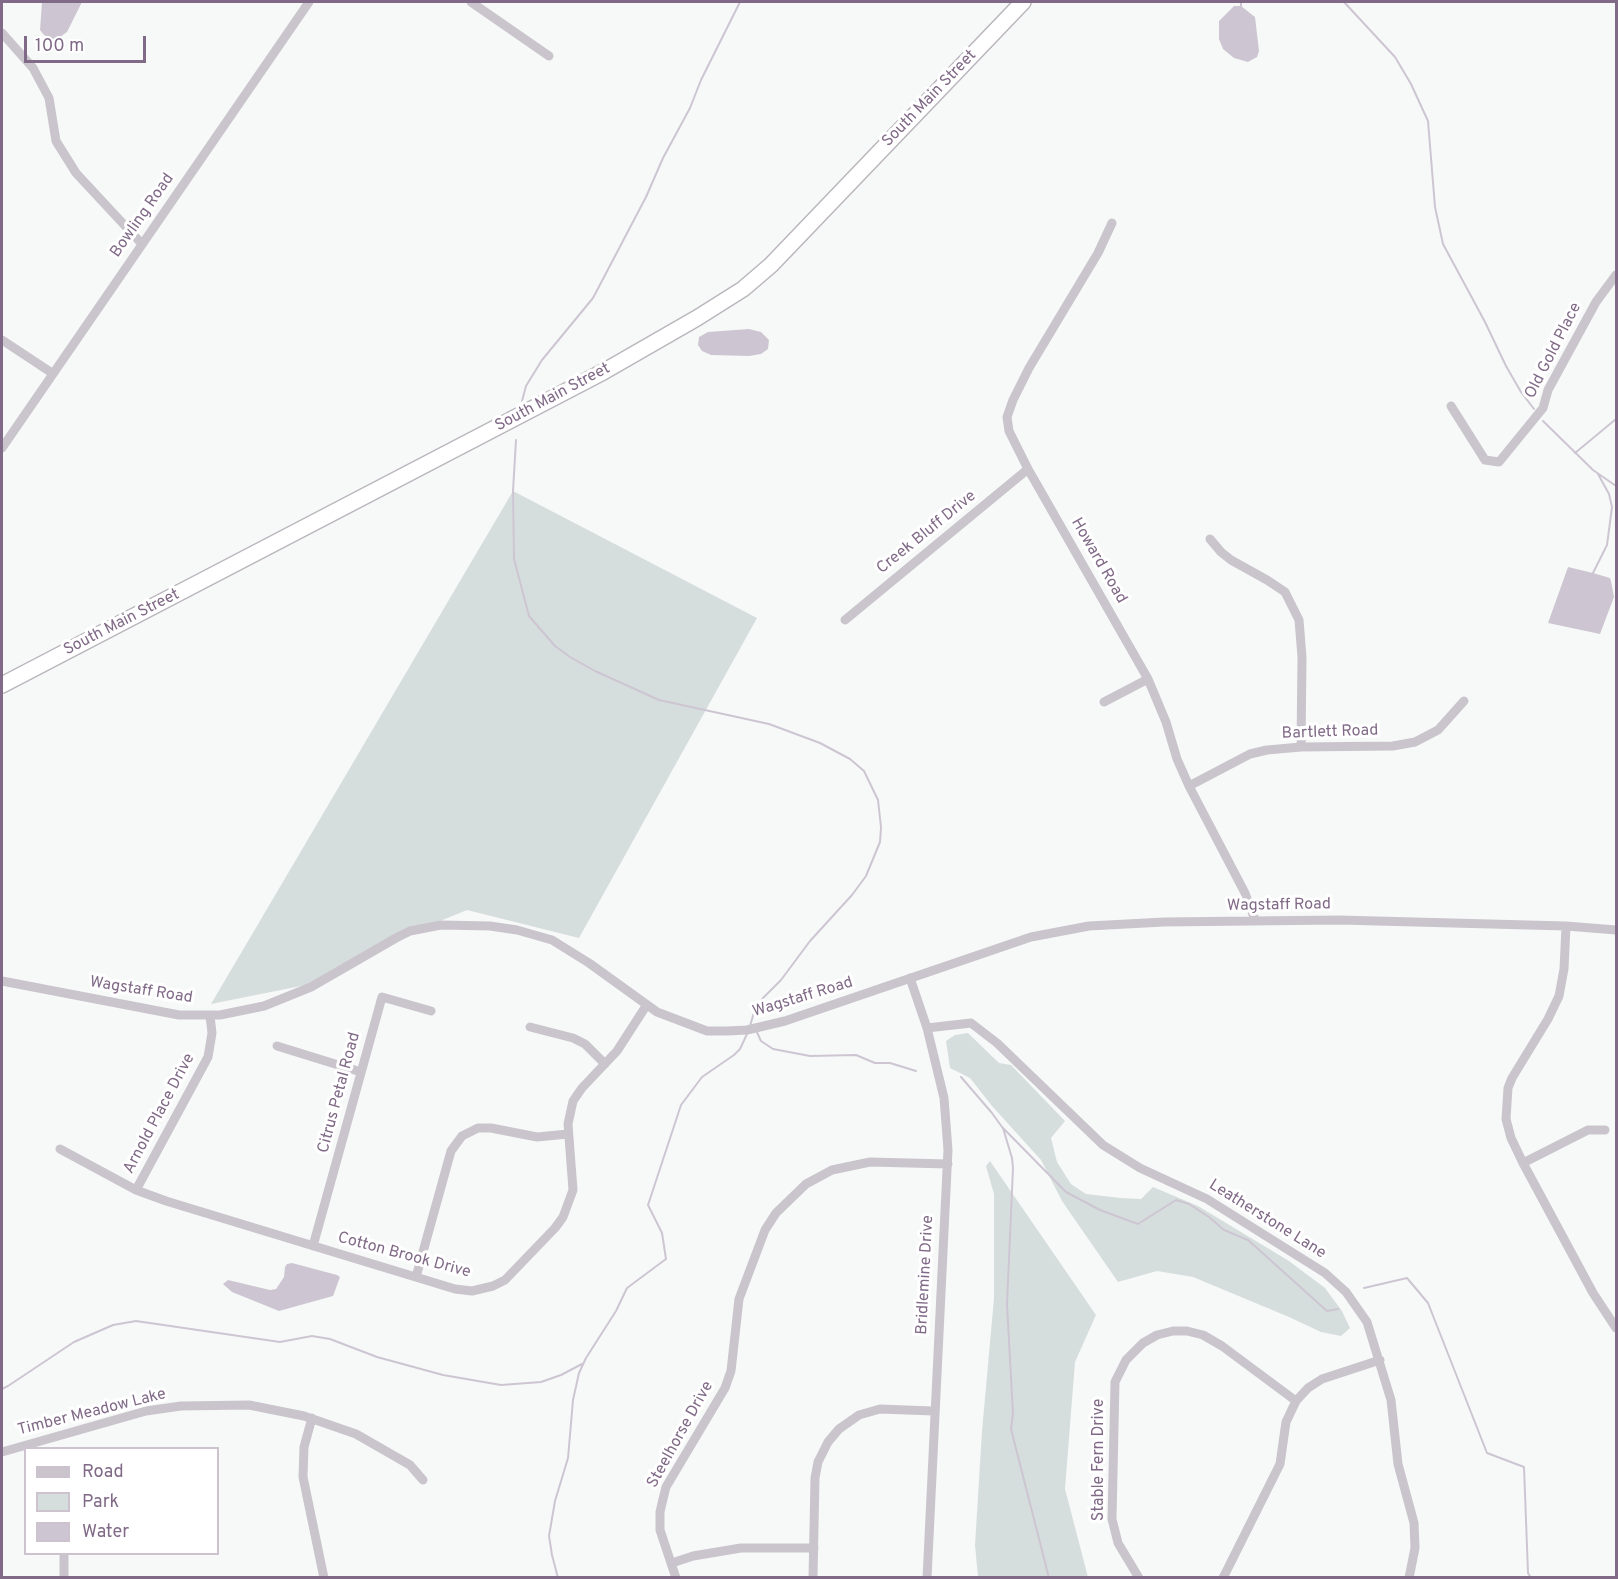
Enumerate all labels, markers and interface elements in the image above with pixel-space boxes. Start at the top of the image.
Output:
scale bar [27,24,148,62]
text: 100 m [35,35,84,58]
street label: South Main Street [879,47,981,151]
street label: Bowling Road [107,170,179,262]
street label: Old Gold Place [1522,300,1586,402]
street label: South Main Street [492,360,614,436]
street label: Creek Bluff Drive [874,487,980,579]
street label: Howard Road [1066,515,1130,607]
street label: South Main Street [61,586,183,660]
street label: Bartlett Road [1281,722,1379,744]
street label: Wagstaff Road [1227,895,1331,917]
street label: Wagstaff Road [88,973,194,1009]
street label: Wagstaff Road [750,974,856,1022]
street label: Citrus Petal Road [315,1031,365,1155]
street label: Arnold Place Drive [120,1051,200,1177]
street label: Leatherstone Lane [1205,1176,1329,1264]
street label: Bridlemine Drive [913,1215,939,1335]
street label: Cotton Brook Drive [335,1229,473,1283]
street label: Steelhorse Drive [644,1378,718,1492]
street label: Timber Meadow Lake [16,1385,168,1441]
street label: Stable Fern Drive [1090,1399,1110,1521]
legend [24,1447,219,1555]
text: Road [82,1461,124,1484]
text: Park [82,1491,119,1514]
text: Water [82,1521,129,1544]

